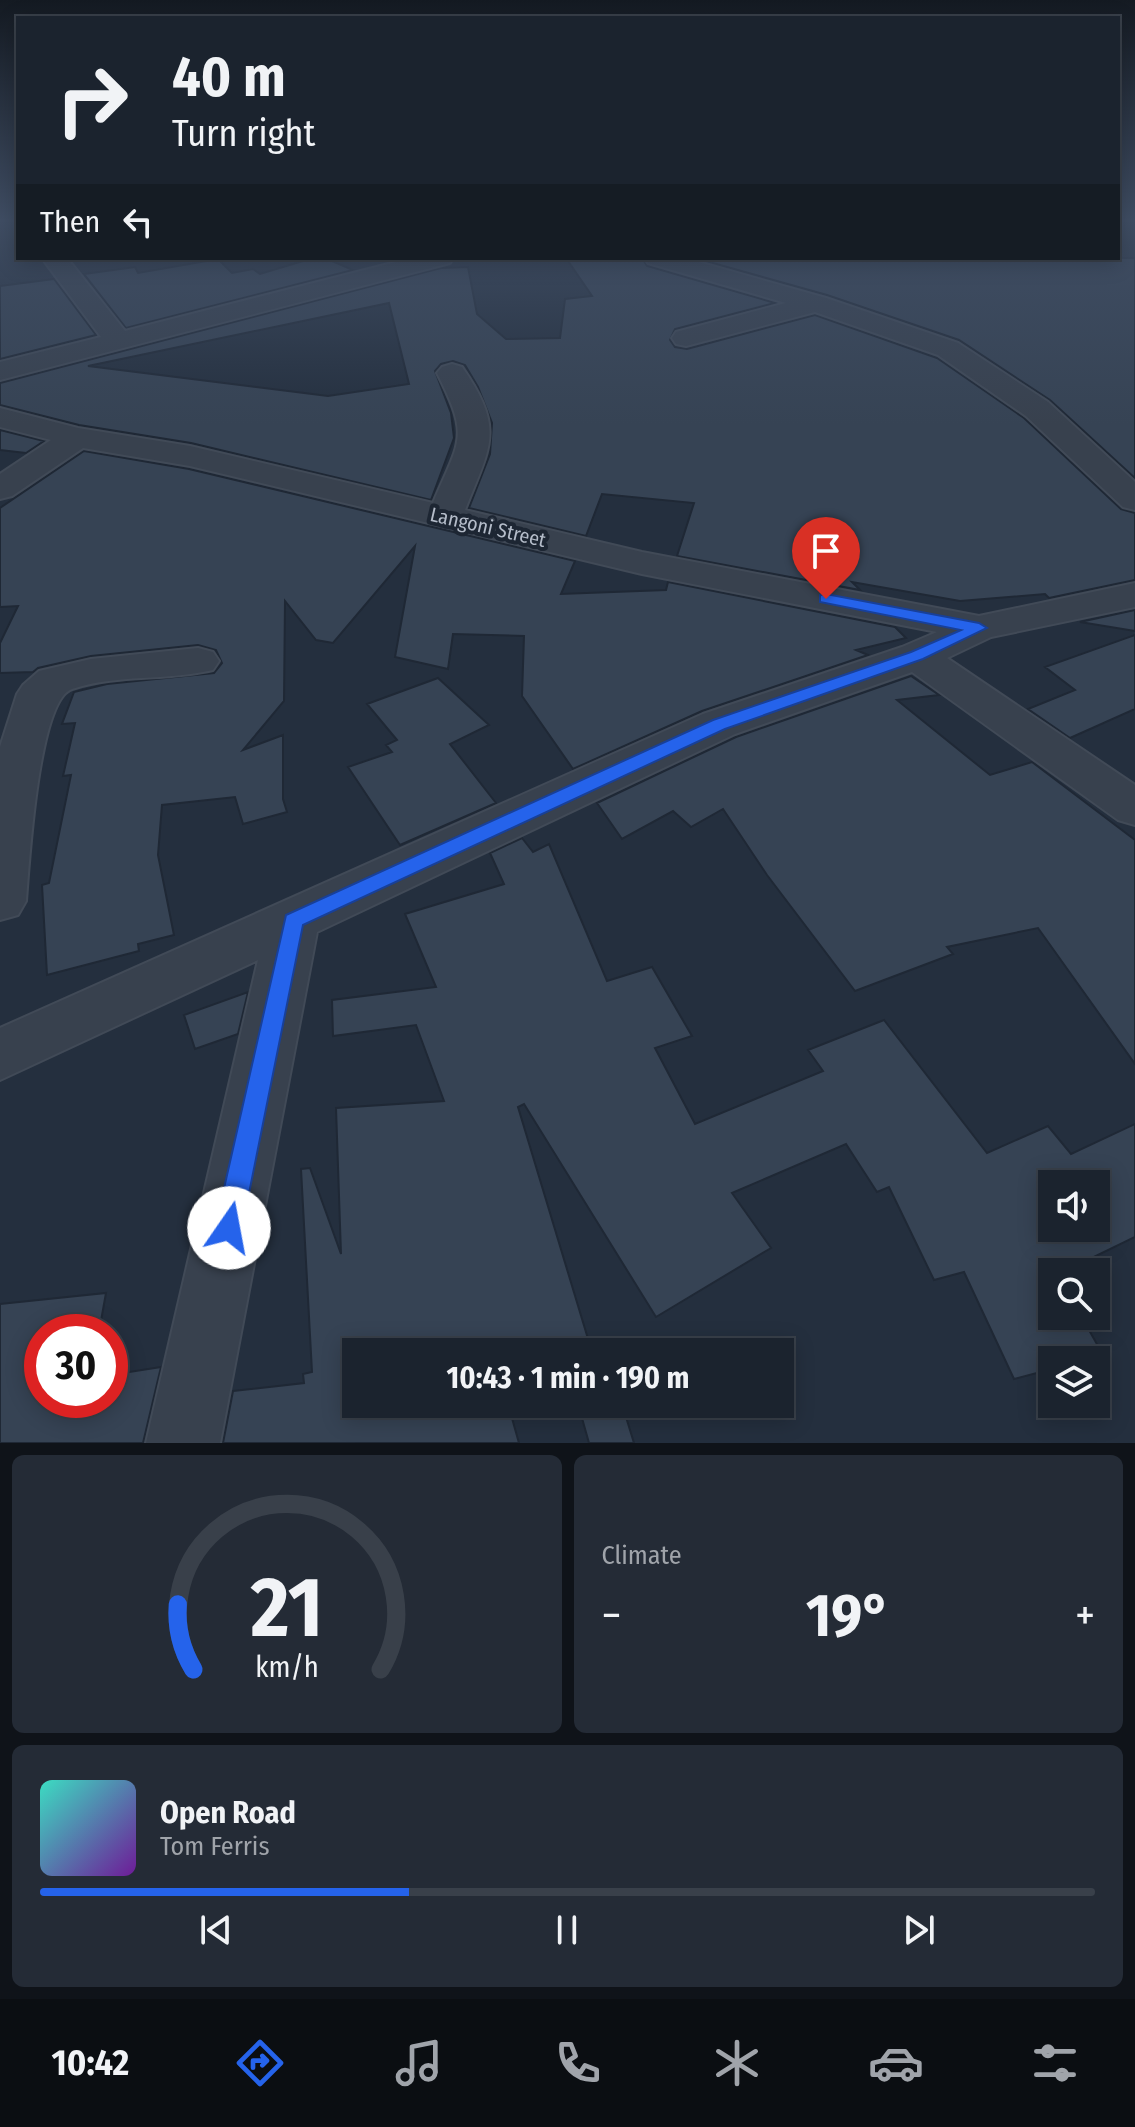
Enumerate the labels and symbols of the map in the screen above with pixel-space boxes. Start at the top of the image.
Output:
street label: Langoni Street [428,502,549,552]
pin [792,517,860,599]
position arrow [187,1186,271,1270]
speed limit sign: 30 [24,1314,128,1418]

